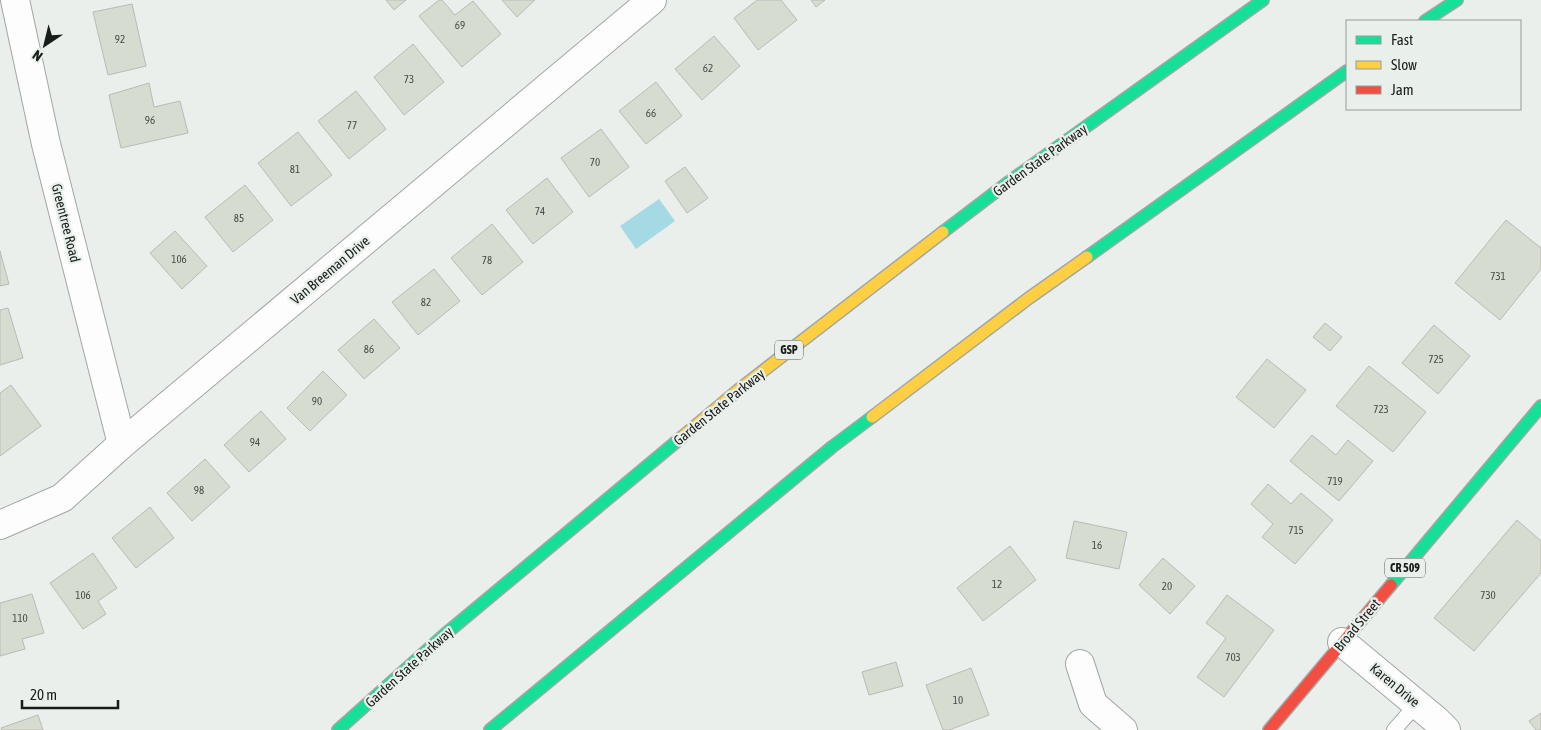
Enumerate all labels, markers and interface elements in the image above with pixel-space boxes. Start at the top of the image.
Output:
house number: 69 [455,19,465,31]
north arrow [20,20,70,70]
legend [1346,20,1521,110]
text: Fast [1391,31,1413,48]
house number: 92 [115,33,125,45]
text: N [30,47,46,65]
text: Slow [1391,56,1417,73]
house number: 62 [703,62,713,74]
house number: 73 [404,73,414,85]
text: Jam [1391,81,1414,98]
house number: 66 [646,107,656,119]
house number: 96 [145,114,155,126]
house number: 77 [347,119,357,131]
street label: Garden State Parkway [990,120,1090,199]
house number: 70 [590,156,600,168]
house number: 81 [290,163,300,175]
street label: Greentree Road [49,182,83,264]
house number: 74 [535,205,545,217]
house number: 85 [234,212,244,224]
street label: Van Breeman Drive [287,233,373,307]
house number: 106 [171,253,187,265]
house number: 78 [482,254,492,266]
house number: 731 [1490,270,1506,282]
house number: 82 [421,296,431,308]
road number: GSP [775,340,803,360]
house number: 86 [364,343,374,355]
house number: 725 [1428,353,1444,365]
street label: Garden State Parkway [670,365,768,449]
house number: 90 [312,395,322,407]
house number: 723 [1373,403,1389,415]
house number: 94 [250,436,260,448]
house number: 719 [1327,475,1343,487]
house number: 98 [194,484,204,496]
house number: 715 [1288,524,1304,536]
house number: 16 [1092,539,1102,551]
road number: CR 509 [1385,558,1425,578]
house number: 12 [992,578,1002,590]
house number: 20 [1162,580,1172,592]
house number: 106 [75,589,91,601]
house number: 730 [1480,589,1496,601]
street label: Broad Street [1331,596,1383,654]
house number: 110 [12,612,28,624]
street label: Garden State Parkway [362,623,456,710]
house number: 703 [1225,651,1241,663]
street label: Karen Drive [1367,660,1423,710]
scale bar [22,678,119,710]
text: 20 m [30,686,57,703]
house number: 10 [953,694,963,706]

